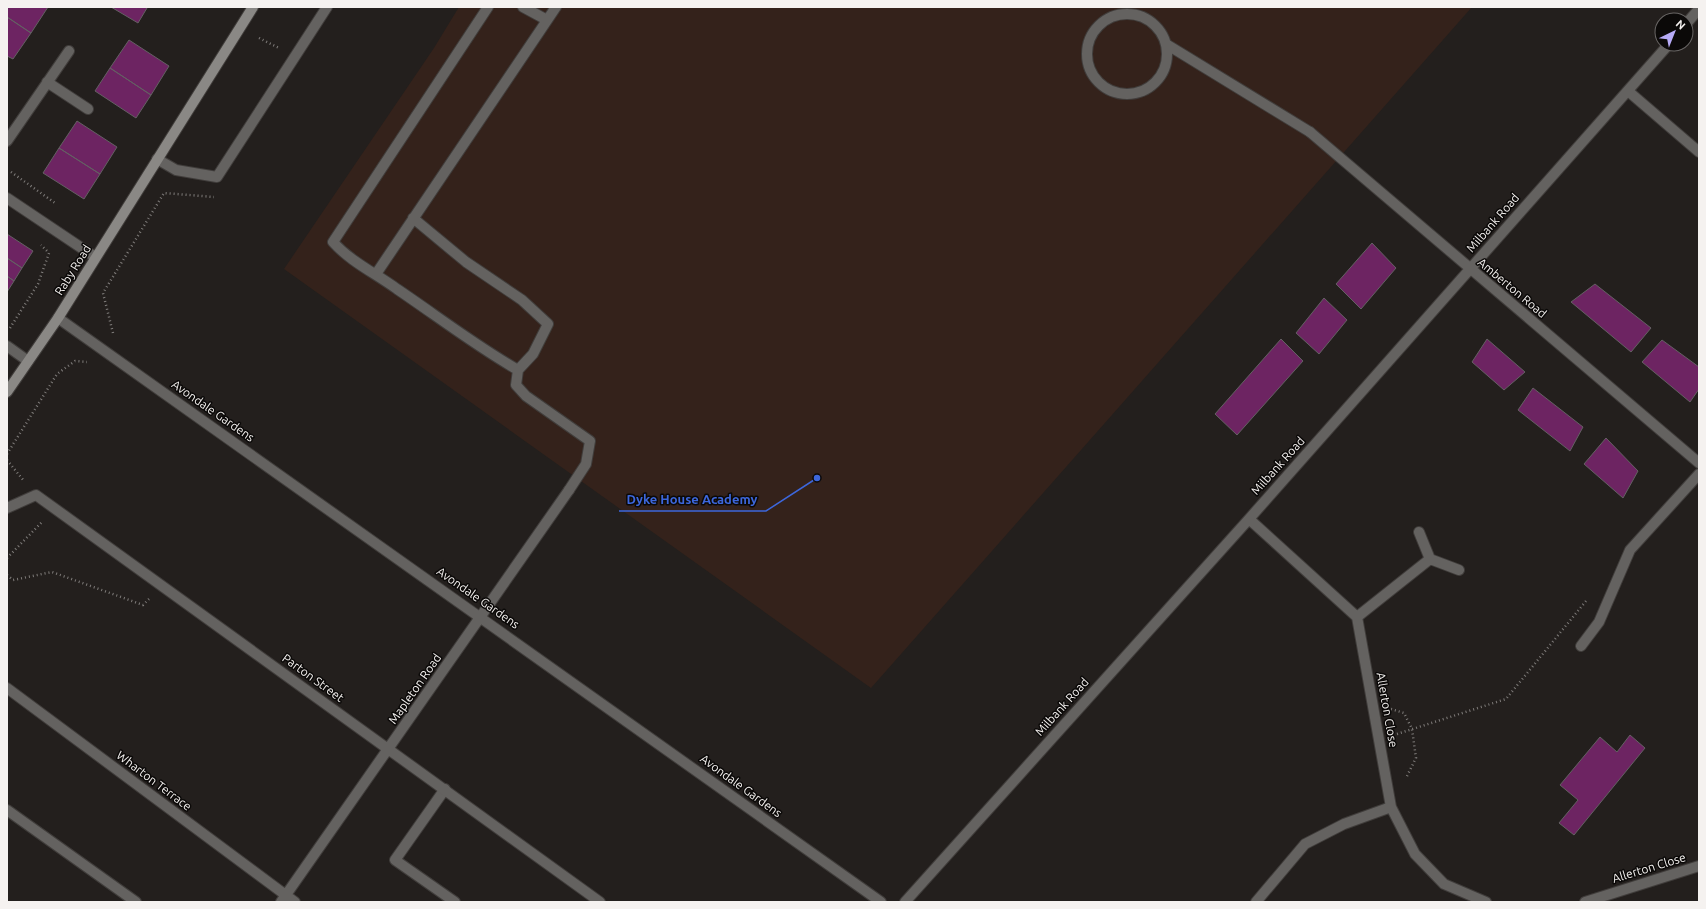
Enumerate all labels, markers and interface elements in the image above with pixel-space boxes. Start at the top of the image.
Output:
north arrow [1654,12,1694,52]
text: N [1674,17,1688,32]
street label: Milbank Road [1464,191,1521,254]
street label: Raby Road [52,242,93,297]
street label: Amberton Road [1475,255,1549,320]
street label: Avondale Gardens [170,377,257,444]
street label: Milbank Road [1248,434,1307,497]
callout: Dyke House Academy [619,486,766,511]
text: Dyke House Academy [627,492,758,506]
street label: Avondale Gardens [435,564,522,631]
street label: Parton Street [280,651,347,704]
street label: Mapleton Road [386,651,444,726]
street label: Allerton Close [1374,671,1400,748]
street label: Milbank Road [1032,675,1091,738]
street label: Wharton Terrace [114,748,194,813]
street label: Avondale Gardens [698,752,785,819]
street label: Allerton Close [1611,850,1687,885]

